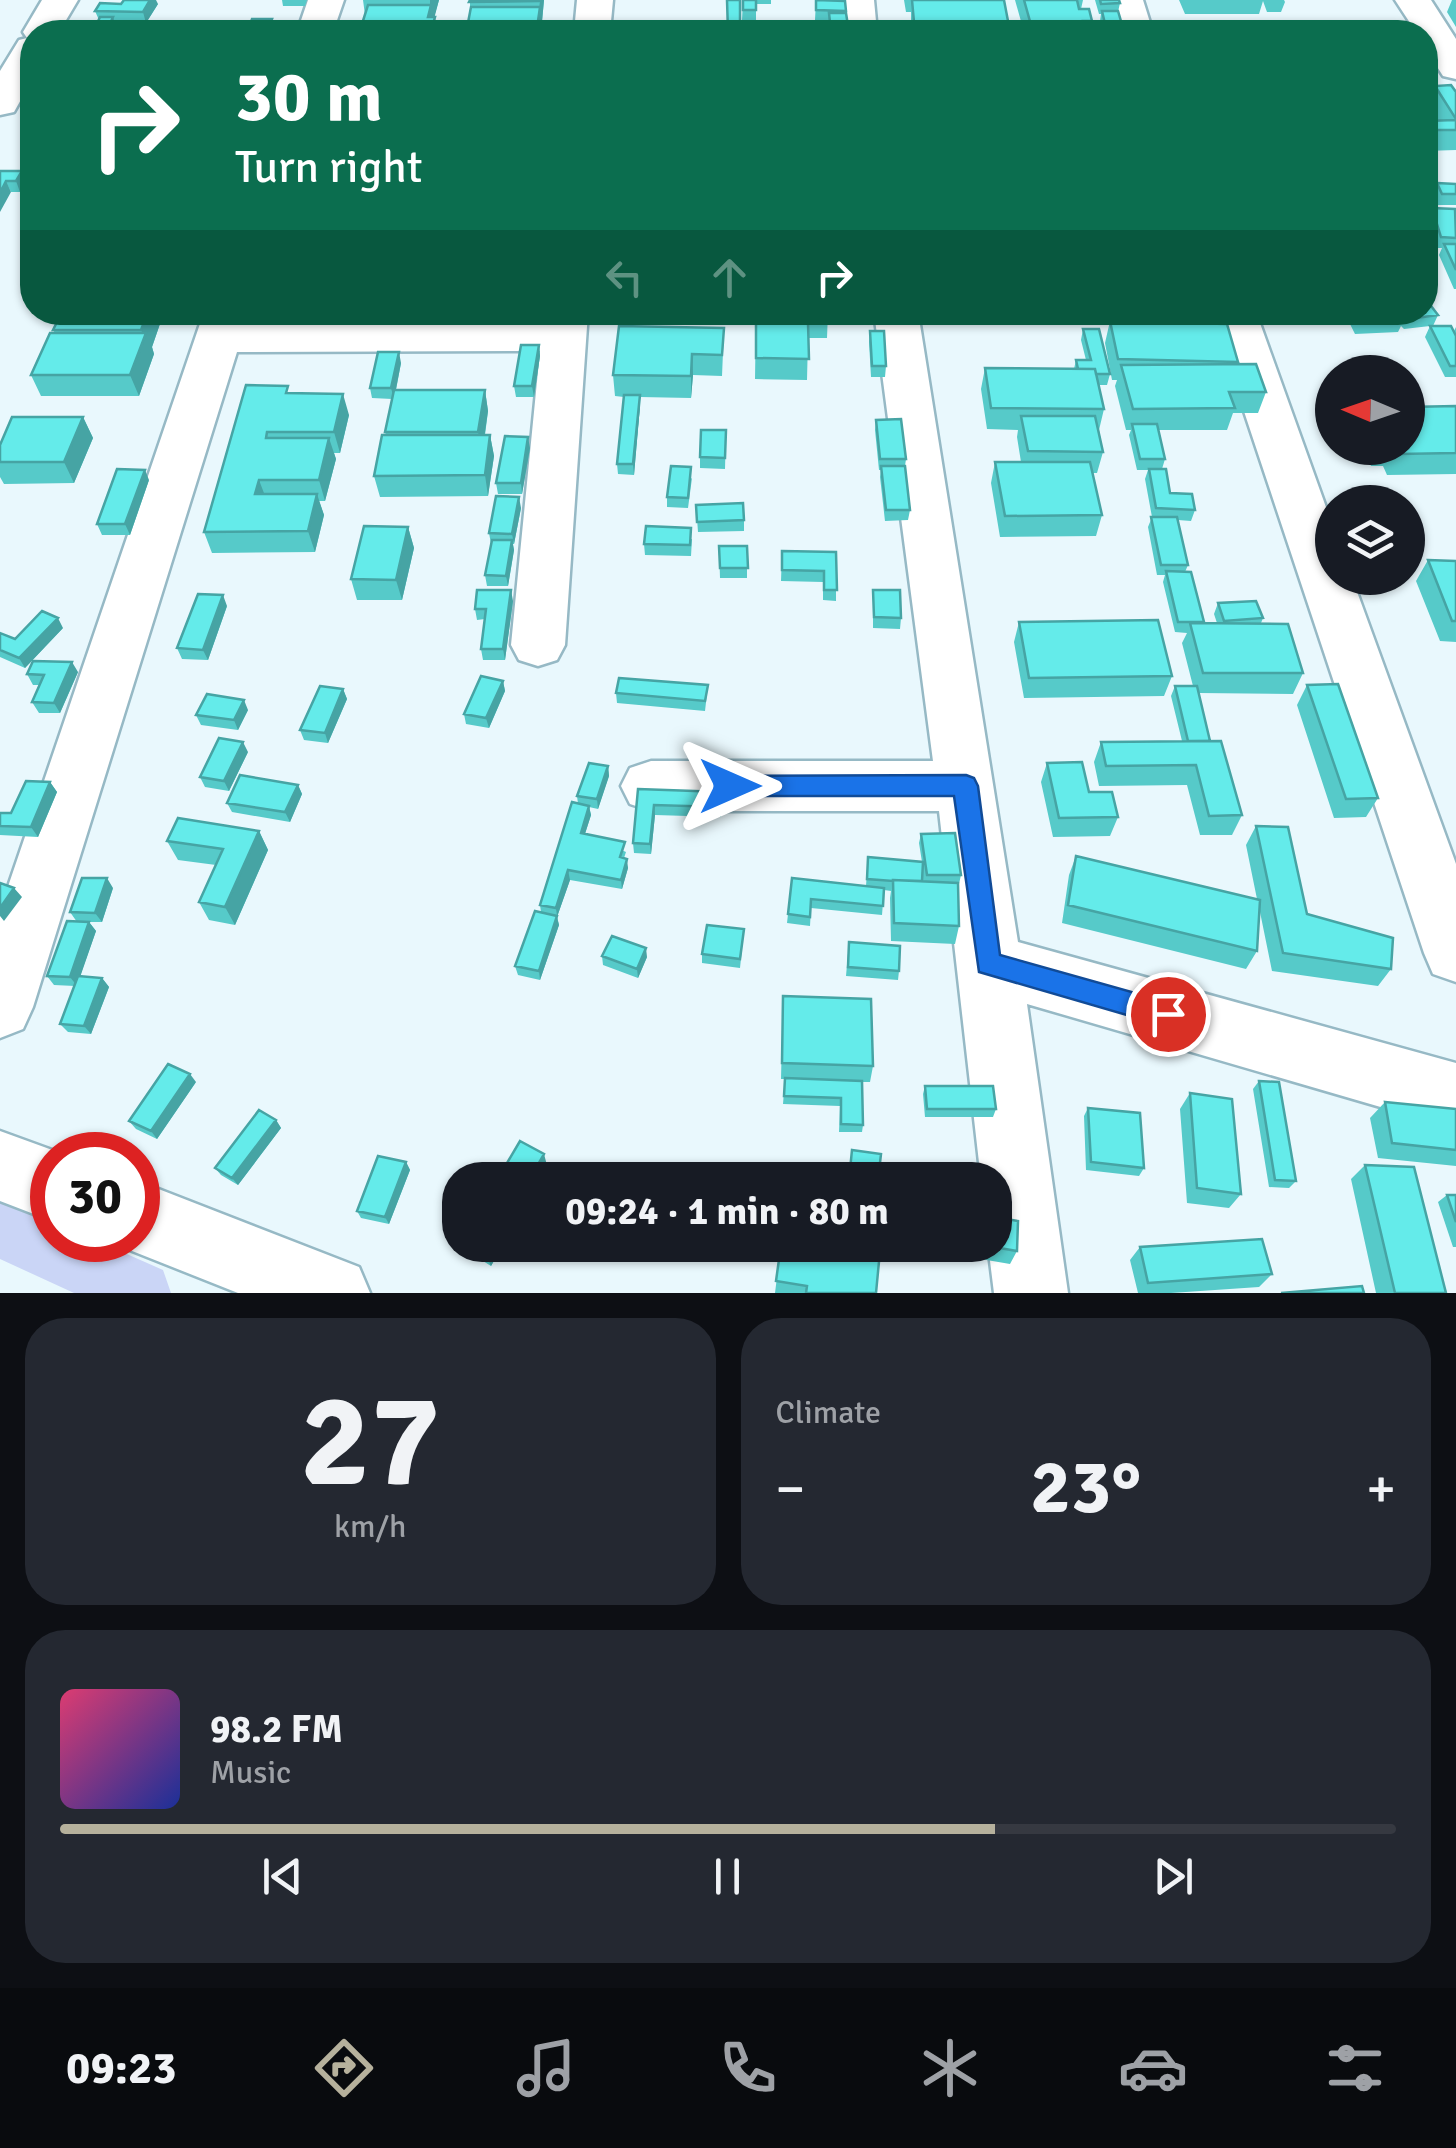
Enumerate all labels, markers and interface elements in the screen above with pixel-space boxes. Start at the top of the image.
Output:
text: 30 m [235,54,383,140]
icon: right [70,60,200,190]
text: Turn right [235,140,423,195]
icon: left [597,250,652,305]
icon: ahead [702,250,757,305]
icon: right [807,250,862,305]
north arrow [1315,355,1425,465]
map controls [1315,355,1425,595]
button: layers [1315,485,1425,595]
position arrow [678,734,782,838]
pin [1126,972,1211,1057]
icon: arrive [1141,987,1196,1042]
speed limit sign: 30 [30,1132,160,1262]
text: 09:24 · 1 min · 80 m [565,1188,889,1235]
text: 27 [300,1362,440,1522]
text: Climate [776,1393,881,1432]
text: 23° [1030,1441,1141,1534]
text: − [776,1455,805,1523]
text: + [1366,1455,1396,1523]
text: km/h [334,1507,406,1546]
text: 98.2 FM [210,1706,343,1753]
text: Music [210,1753,291,1792]
icon: previous [255,1849,310,1904]
icon: pause [700,1849,755,1904]
icon: next [1146,1849,1201,1904]
icon: directions [309,2033,379,2103]
icon: music [511,2033,581,2103]
icon: phone [713,2033,783,2103]
icon: climate [915,2033,985,2103]
icon: car [1118,2033,1188,2103]
icon: filters [1320,2033,1390,2103]
text: 09:23 [66,2041,177,2096]

